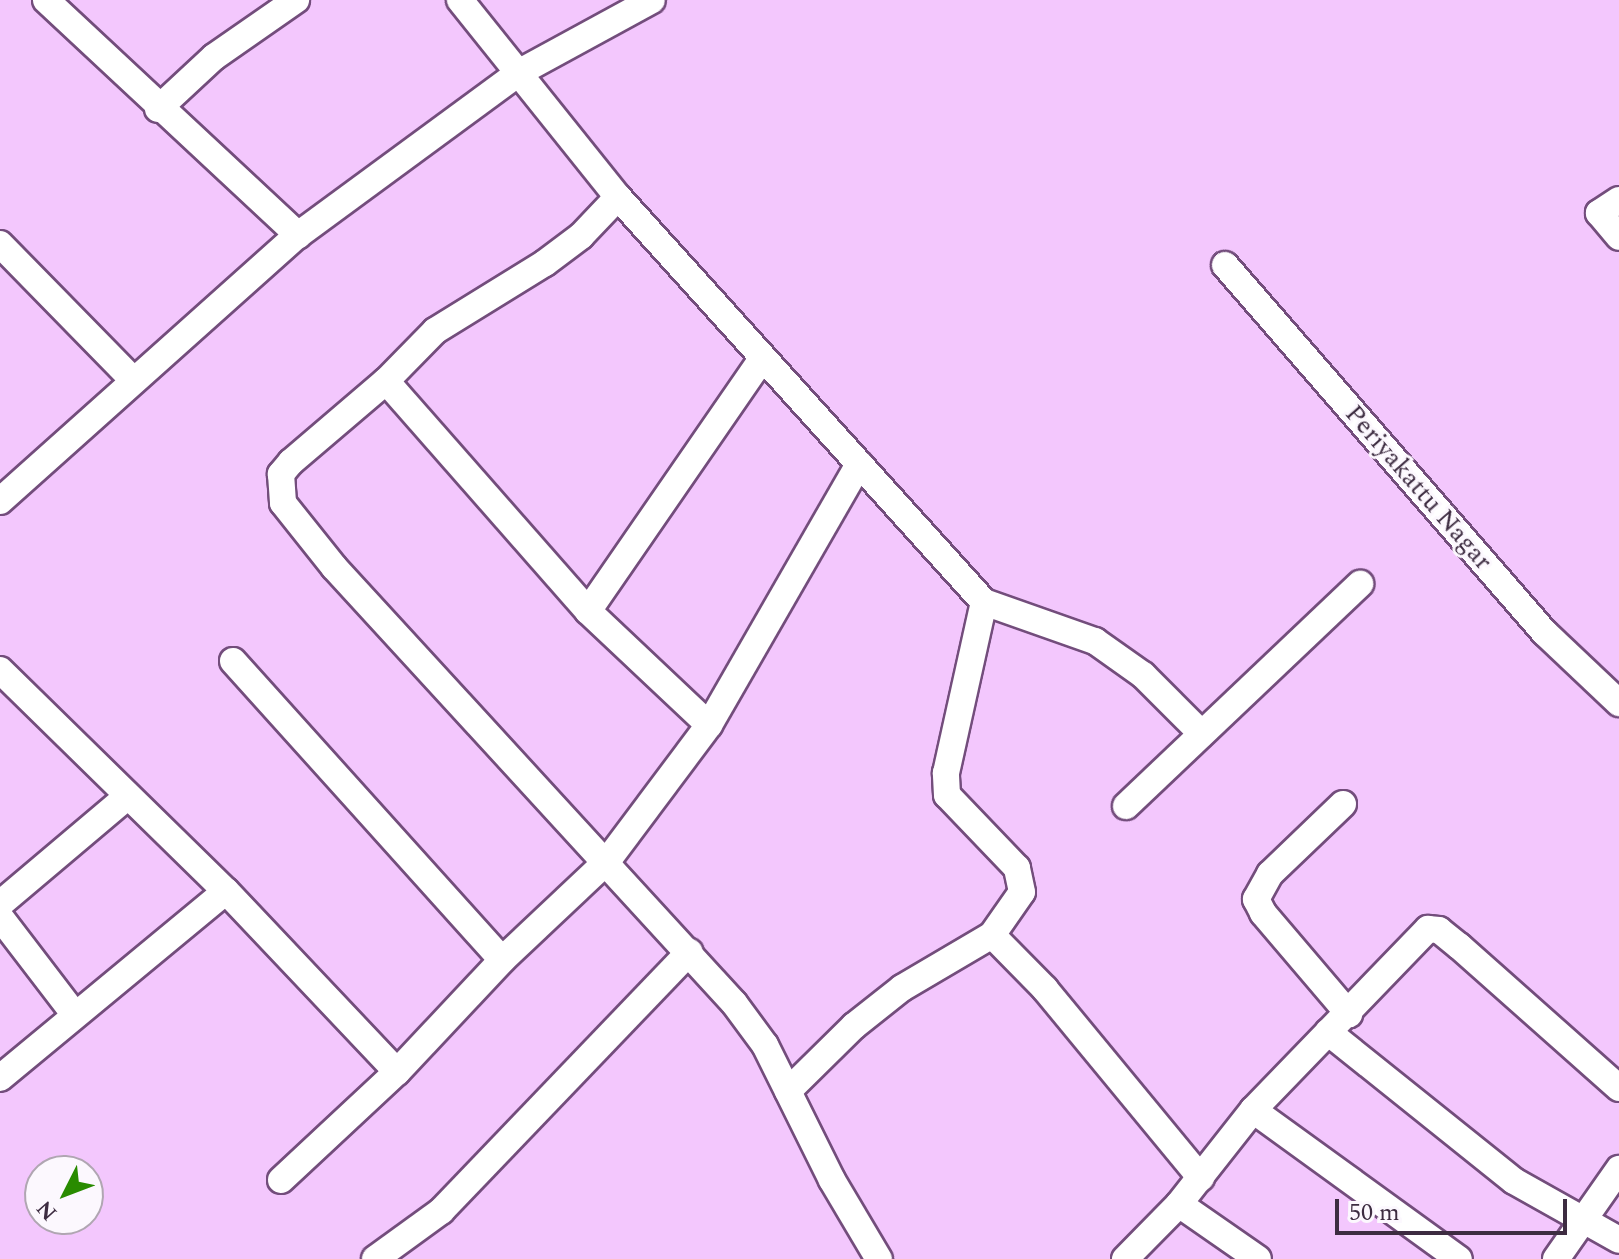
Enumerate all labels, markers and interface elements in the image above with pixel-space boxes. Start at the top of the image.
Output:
street label: Periyakattu Nagar [1338,399,1498,577]
north arrow [24,1155,104,1235]
scale bar [1339,1183,1571,1233]
text: N [29,1192,66,1228]
text: 50 m [1349,1195,1400,1231]

